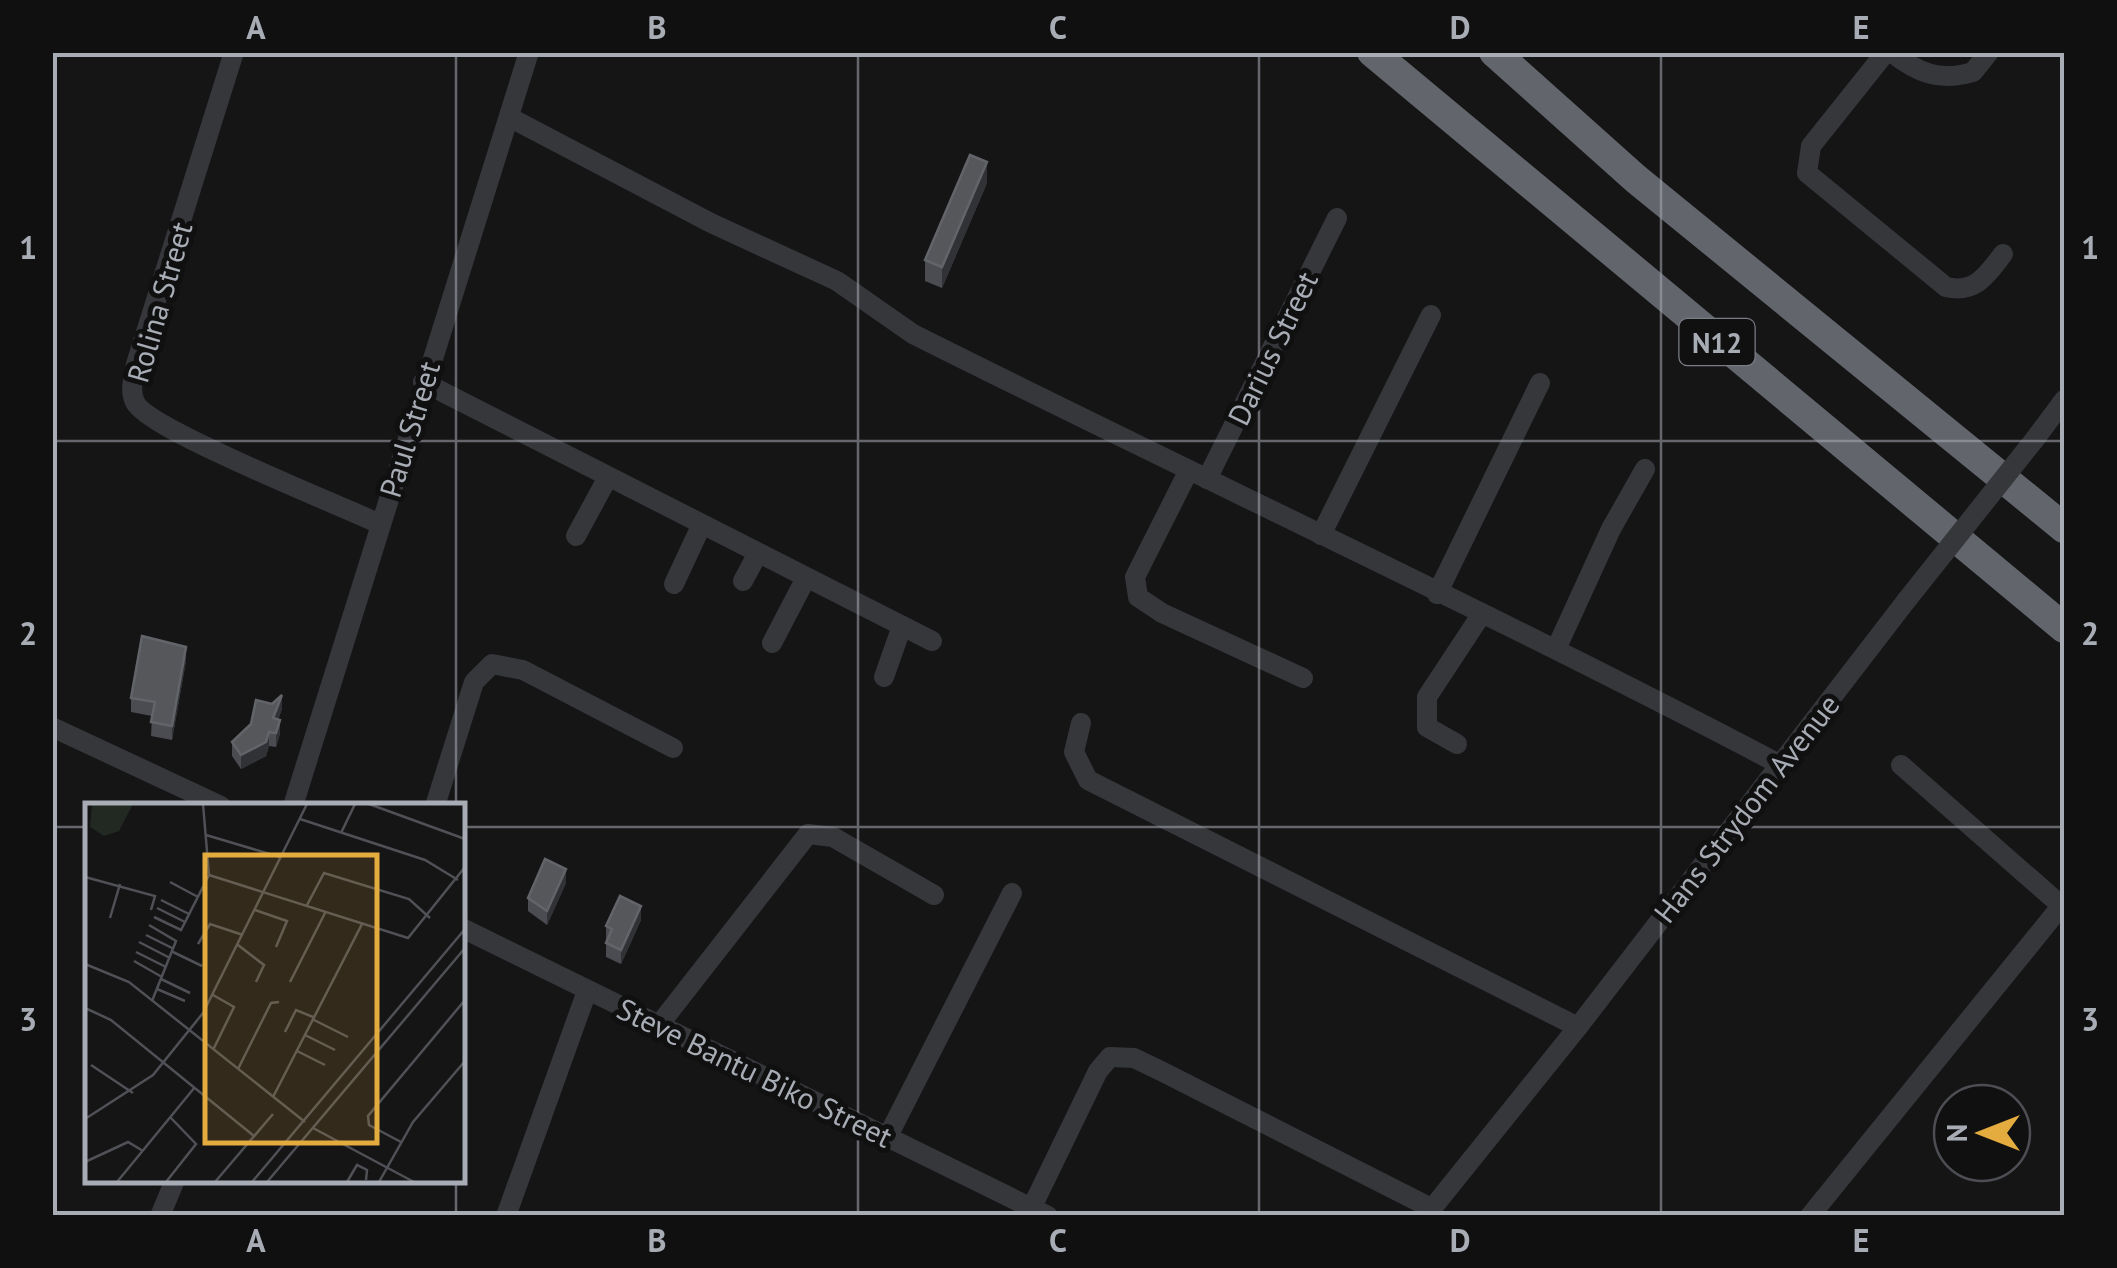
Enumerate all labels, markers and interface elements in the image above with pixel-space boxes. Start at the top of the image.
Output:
text: A [246,6,266,48]
text: B [648,6,666,48]
text: C [1049,6,1067,48]
text: D [1450,6,1470,48]
text: E [1853,6,1869,48]
street label: Rolina Street [117,217,201,387]
text: 1 [19,226,37,268]
text: 1 [2081,226,2099,268]
street label: Darius Street [1218,265,1326,431]
road number: N12 [1680,319,1754,365]
street label: Paul Street [370,356,448,502]
text: 2 [19,612,37,654]
text: 2 [2081,612,2099,654]
street label: Hans Strydom Avenue [1645,686,1847,930]
inset map [85,803,465,1183]
street label: Steve Bantu Biko Street [611,988,899,1156]
text: 3 [19,998,37,1040]
text: 3 [2081,998,2099,1040]
north arrow [1932,1083,2032,1183]
text: N [1938,1124,1975,1142]
text: A [246,1219,266,1261]
text: B [648,1219,666,1261]
text: C [1049,1219,1067,1261]
text: D [1450,1219,1470,1261]
text: E [1853,1219,1869,1261]

